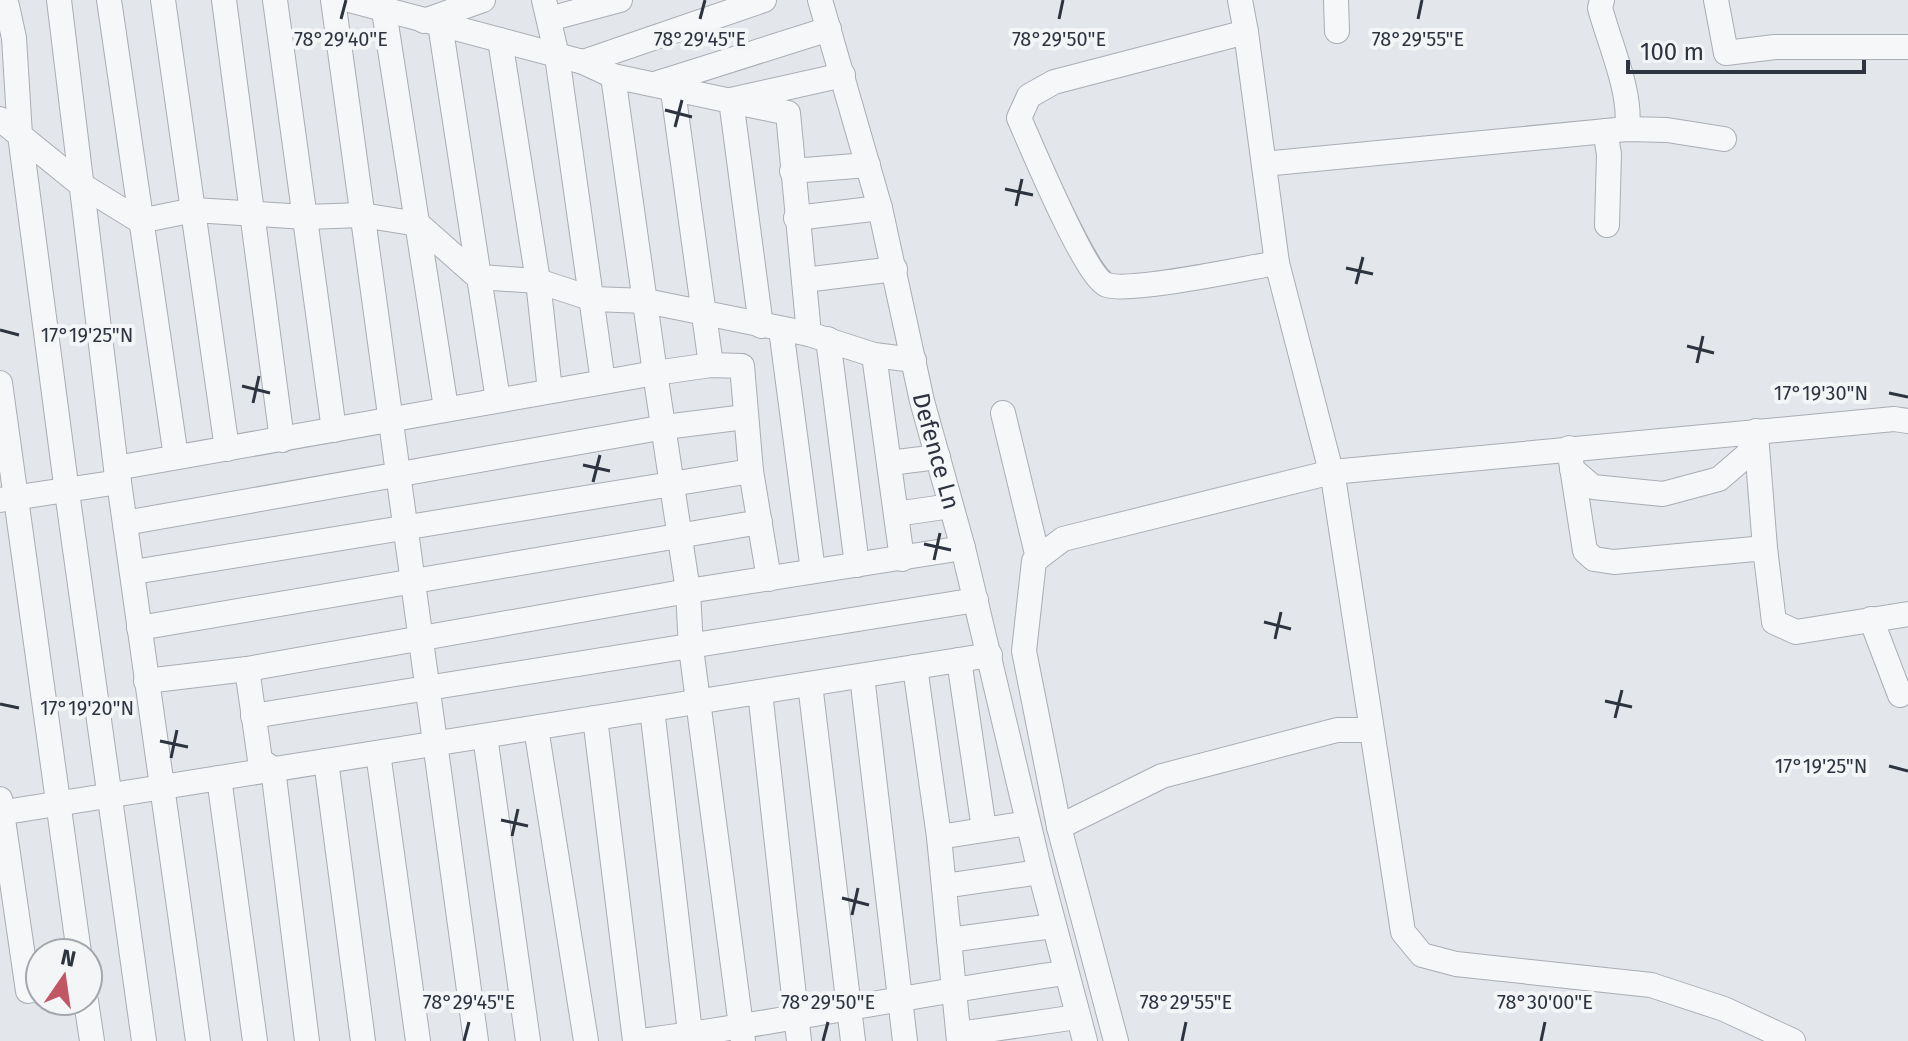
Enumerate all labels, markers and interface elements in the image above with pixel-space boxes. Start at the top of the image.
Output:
scale bar [1628,24,1864,74]
text: 78°29'40"E [294,27,388,51]
text: 78°29'45"E [654,27,746,51]
text: 78°29'50"E [1012,27,1106,51]
text: 78°29'55"E [1372,27,1464,51]
text: 100 m [1640,38,1704,66]
text: 17°19'25"N [41,323,133,347]
text: 17°19'30"N [1774,381,1868,405]
street label: Defence Ln [907,390,966,513]
text: 17°19'20"N [40,696,134,720]
text: 17°19'25"N [1775,754,1867,778]
north arrow [24,937,104,1017]
text: N [58,943,79,973]
text: 78°29'45"E [423,990,515,1014]
text: 78°29'50"E [781,990,875,1014]
text: 78°29'55"E [1140,990,1232,1014]
text: 78°30'00"E [1497,990,1593,1014]

